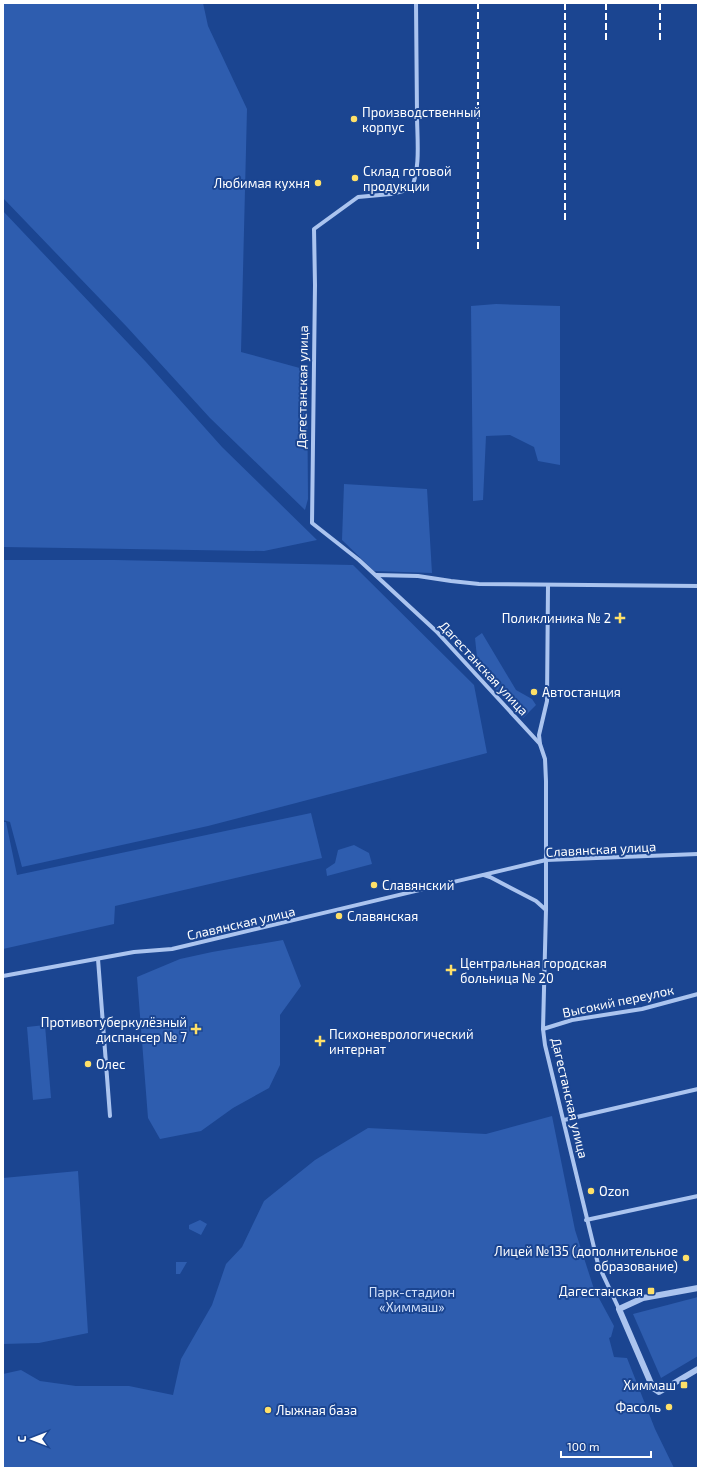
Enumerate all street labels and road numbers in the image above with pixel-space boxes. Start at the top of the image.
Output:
street label: Дагестанская улица [293,325,311,449]
street label: Дагестанская улица [436,617,532,719]
street label: Славянская улица [545,838,657,860]
street label: Славянская улица [185,903,297,943]
street label: Высокий переулок [561,981,675,1021]
street label: Дагестанская улица [548,1036,592,1160]

